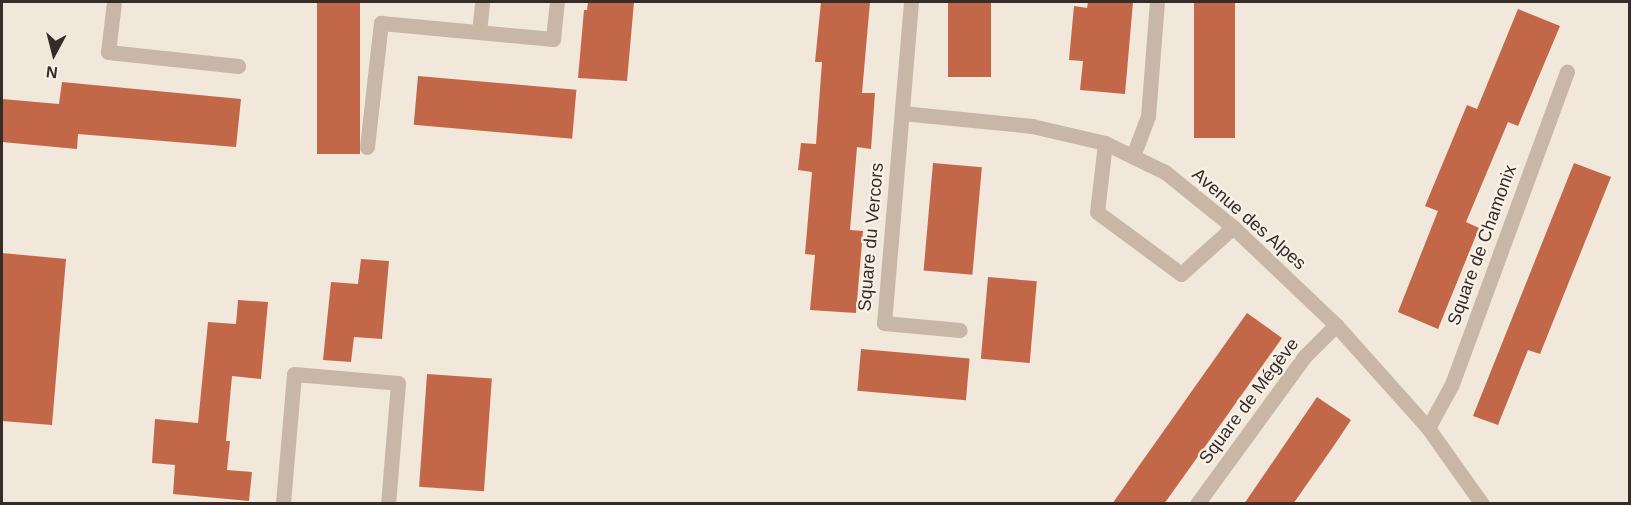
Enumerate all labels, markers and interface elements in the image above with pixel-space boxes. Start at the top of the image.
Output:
north arrow [24,24,84,84]
text: N [45,63,59,82]
street label: Square du Vercors [854,162,888,312]
street label: Square de Chamonix [1443,162,1521,328]
street label: Avenue des Alpes [1187,163,1311,275]
street label: Square de Mégève [1195,334,1303,468]

